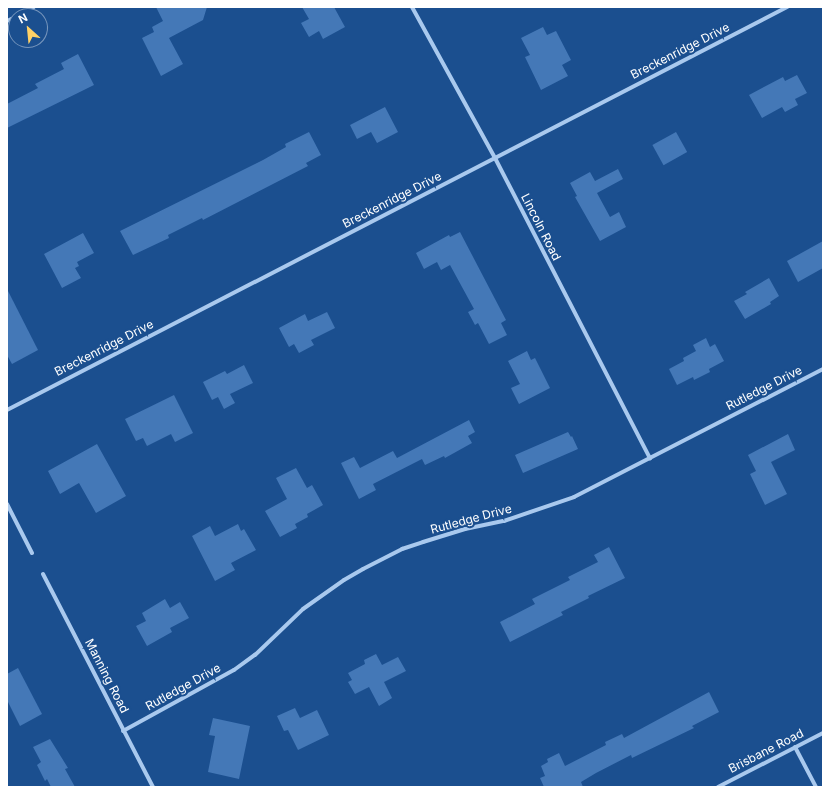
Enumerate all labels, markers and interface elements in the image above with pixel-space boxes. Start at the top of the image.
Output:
north arrow [8,8,48,48]
text: N [16,10,30,26]
street label: Breckenridge Drive [628,20,732,82]
street label: Breckenridge Drive [340,169,444,231]
street label: Lincoln Road [518,191,564,263]
street label: Breckenridge Drive [52,317,156,379]
street label: Rutledge Drive [724,363,804,413]
street label: Rutledge Drive [429,501,513,537]
street label: Manning Road [82,636,132,716]
street label: Rutledge Drive [143,660,223,714]
street label: Brisbane Road [726,726,806,776]

